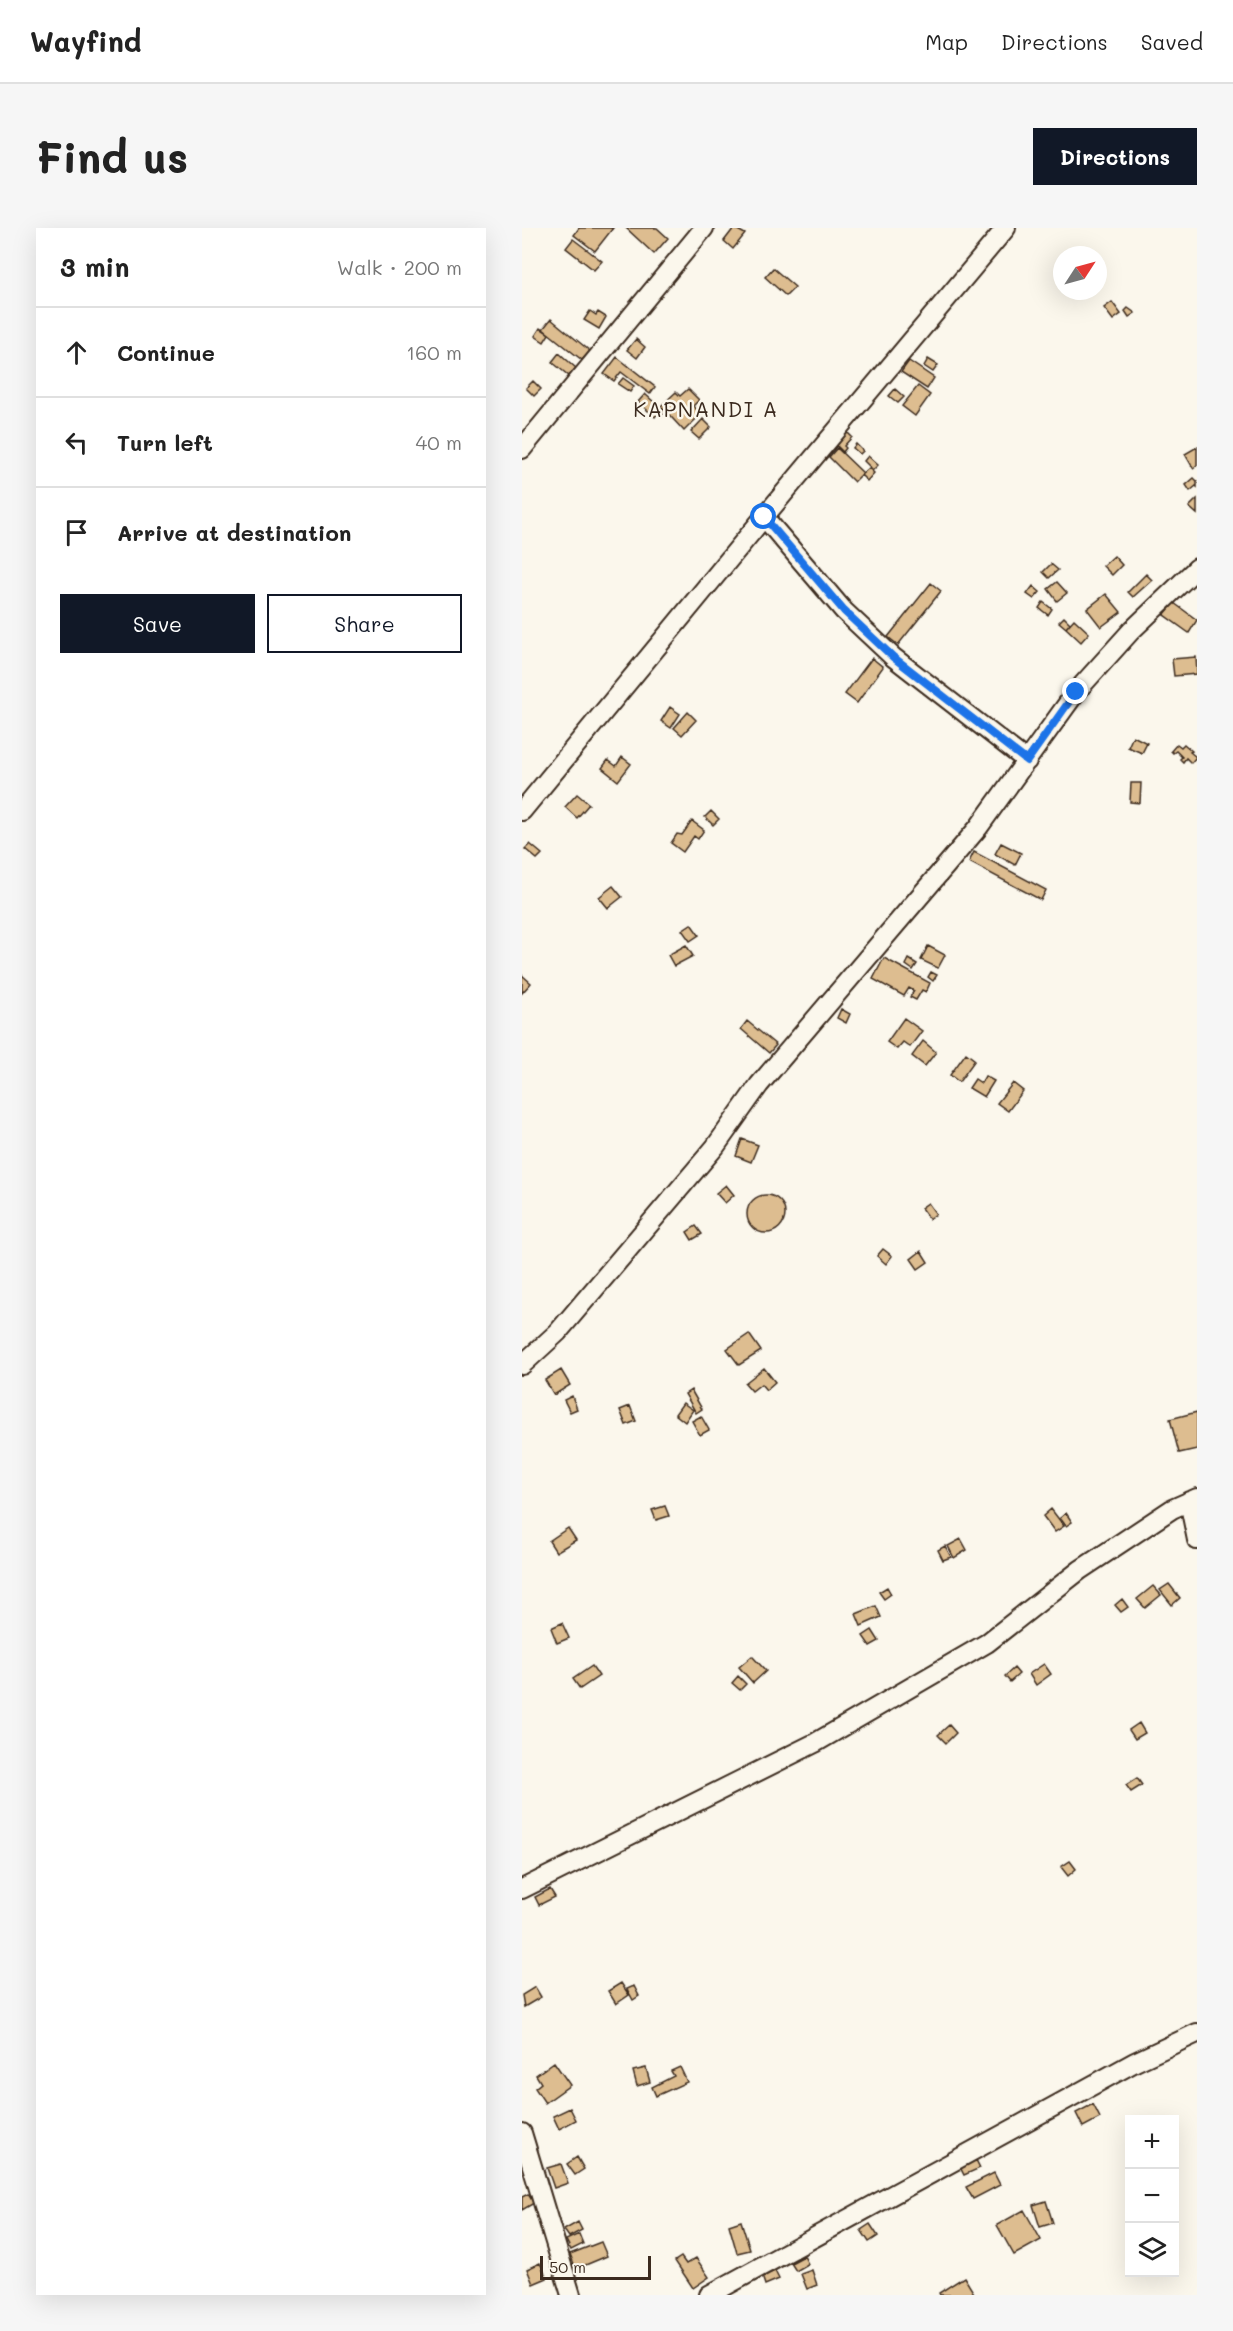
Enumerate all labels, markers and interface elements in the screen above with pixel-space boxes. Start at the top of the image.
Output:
text: Wayfind [30,23,141,59]
text: Map [925,28,968,55]
text: Directions [1001,28,1108,55]
text: Saved [1141,28,1203,55]
button: Directions [1033,128,1197,185]
text: Find us [36,129,188,184]
north arrow [1053,246,1107,300]
text: 3 min [60,250,129,284]
text: Walk · 200 m [337,254,462,280]
icon: ahead [60,336,93,369]
text: Continue [117,338,215,367]
text: 160 m [406,339,462,365]
district label: KAPNANDI A [633,395,779,422]
icon: left [60,426,93,459]
text: Turn left [117,428,213,457]
text: 40 m [416,429,462,455]
route start [750,503,776,529]
icon: arrive [60,516,93,549]
text: Arrive at destination [117,518,352,547]
button: Save [60,594,255,653]
button: Share [267,594,462,653]
route end [1062,678,1088,704]
map controls [1125,2115,1179,2277]
button: + [1125,2115,1179,2169]
button: − [1125,2169,1179,2223]
button: layers [1125,2223,1179,2277]
scale bar [540,2253,651,2280]
text: 50 m [549,2256,586,2277]

